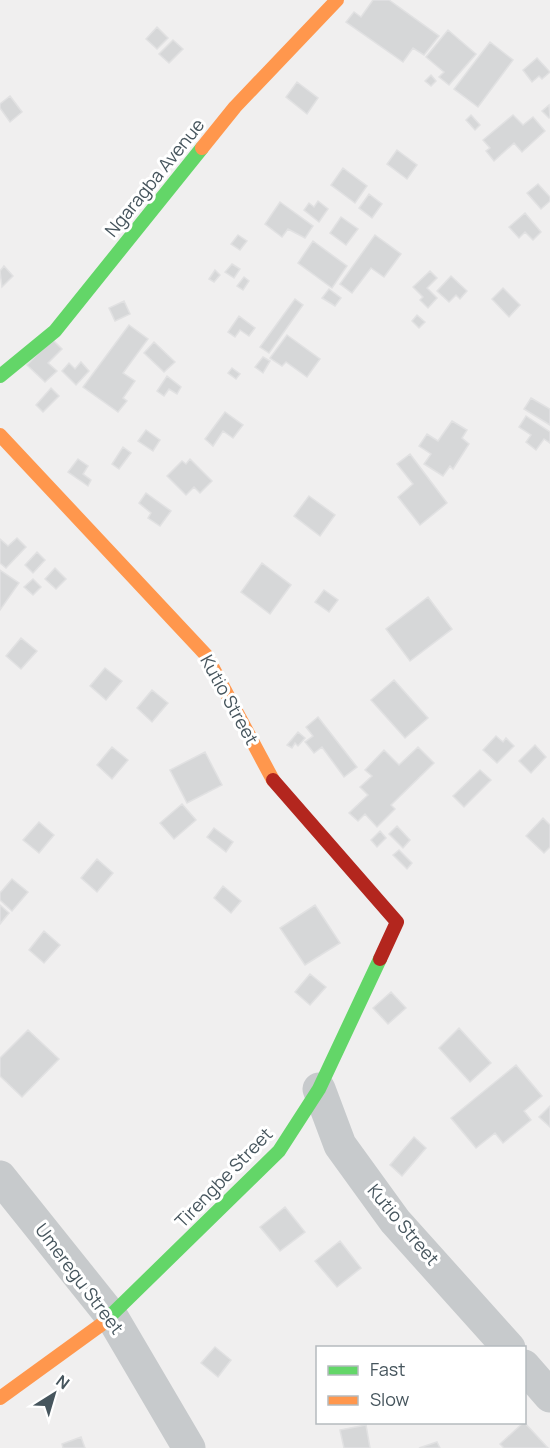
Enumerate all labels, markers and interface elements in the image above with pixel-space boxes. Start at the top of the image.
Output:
street label: Ngaragba Avenue [99,113,209,242]
street label: Kutio Street [195,650,264,749]
street label: Tirengbe Street [169,1122,277,1233]
street label: Kutio Street [363,1179,445,1270]
street label: Umeregu Street [30,1218,129,1339]
legend [316,1346,526,1424]
text: Fast [370,1357,405,1381]
north arrow [24,1364,84,1424]
text: N [52,1370,74,1394]
text: Slow [370,1387,410,1411]

